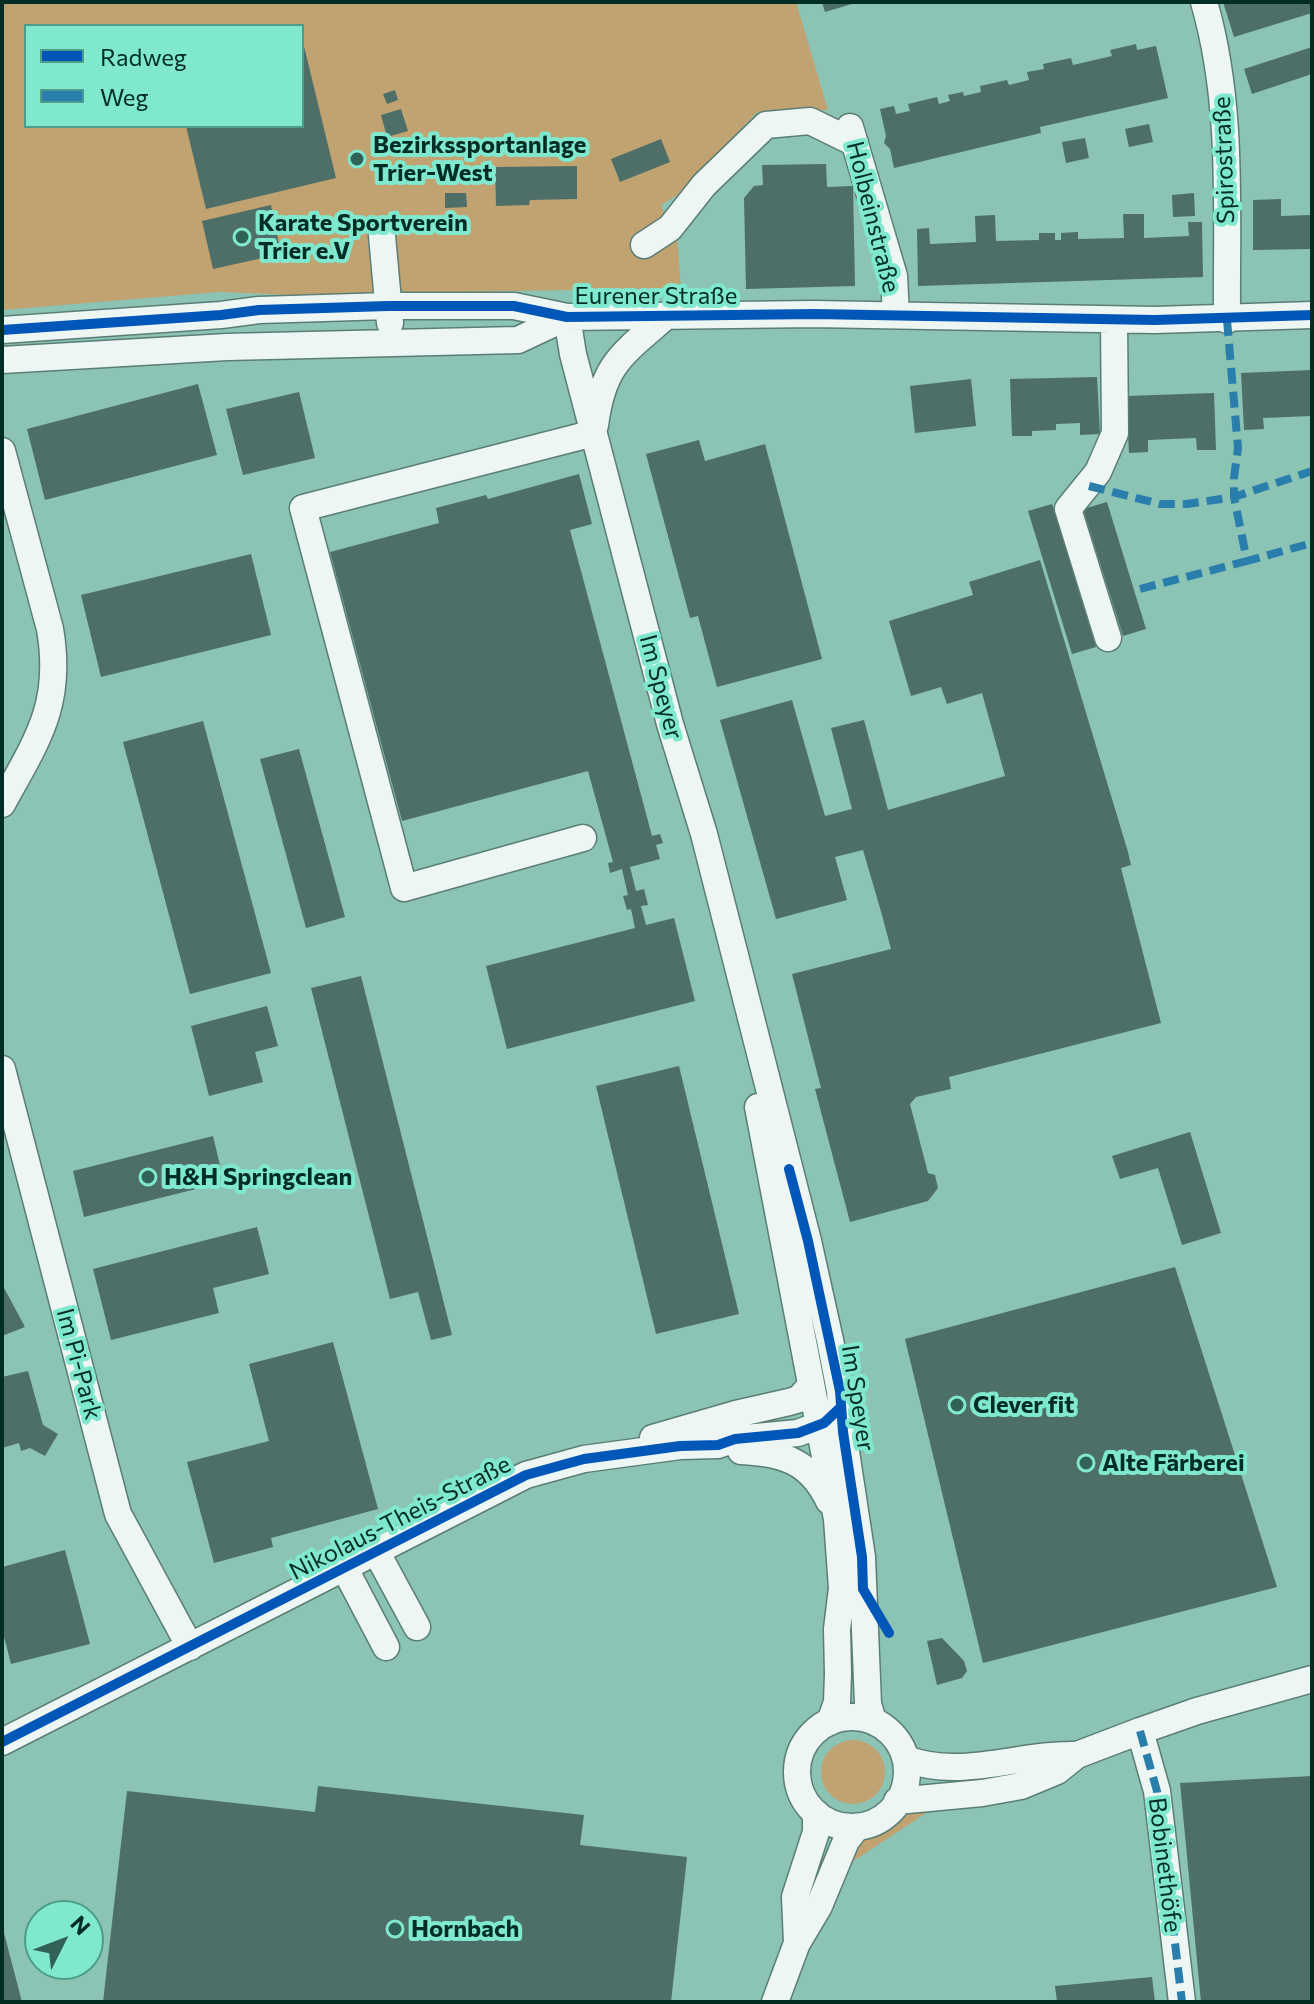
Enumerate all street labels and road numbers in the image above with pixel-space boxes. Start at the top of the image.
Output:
street label: Spirostraße [1207,96,1241,224]
street label: Holbeinstraße [840,138,906,296]
street label: Eurener Straße [575,282,737,310]
street label: Im Speyer [633,632,689,742]
street label: Im Pi-Park [50,1305,108,1423]
street label: Im Speyer [835,1343,881,1453]
street label: Nikolaus-Theis-Straße [284,1450,516,1586]
street label: Bobinethöfe [1142,1796,1188,1934]

